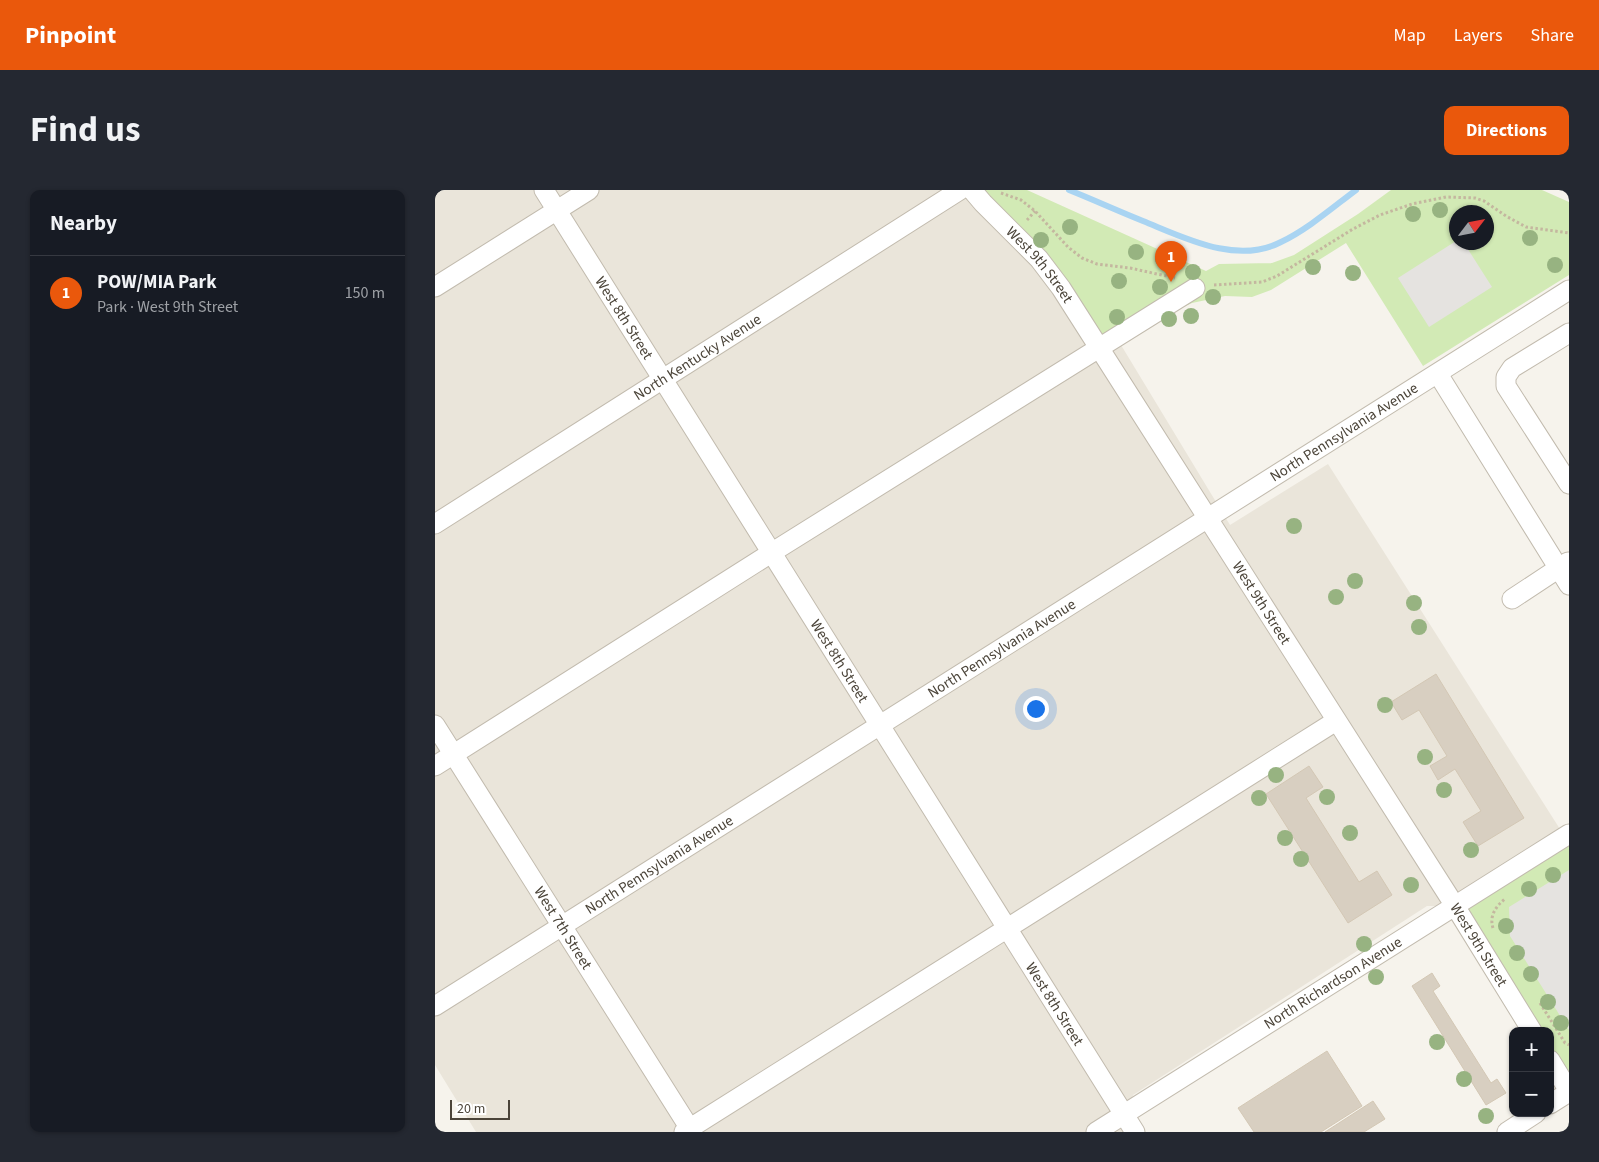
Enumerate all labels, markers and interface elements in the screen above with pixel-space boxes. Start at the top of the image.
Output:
text: Pinpoint [25,18,116,53]
text: Map [1394,23,1426,48]
text: Layers [1454,23,1503,48]
text: Share [1531,23,1574,48]
text: Find us [30,105,140,155]
button: Directions [1444,106,1569,155]
north arrow [1449,205,1494,250]
text: Nearby [50,208,117,238]
street label: West 9th Street [1001,221,1078,307]
pin: 1 [1155,241,1187,282]
text: POW/MIA Park [97,269,217,296]
street label: West 8th Street [590,272,658,364]
text: 1 [62,282,70,304]
text: 150 m [345,282,385,304]
text: Park · West 9th Street [97,296,238,318]
street label: North Kentucky Avenue [630,309,765,405]
street label: North Pennsylvania Avenue [1266,377,1422,487]
street label: West 9th Street [1227,557,1296,648]
street label: North Pennsylvania Avenue [923,594,1080,703]
street label: West 8th Street [805,615,874,707]
your location [1023,696,1049,722]
street label: North Pennsylvania Avenue [581,810,737,919]
street label: West 7th Street [529,882,597,974]
street label: West 9th Street [1445,899,1513,991]
street label: North Richardson Avenue [1260,931,1406,1034]
street label: West 8th Street [1021,958,1089,1050]
map controls [1509,1027,1554,1117]
button: + [1509,1027,1554,1072]
button: − [1509,1072,1554,1117]
scale bar [450,1097,510,1120]
text: 20 m [457,1099,485,1119]

